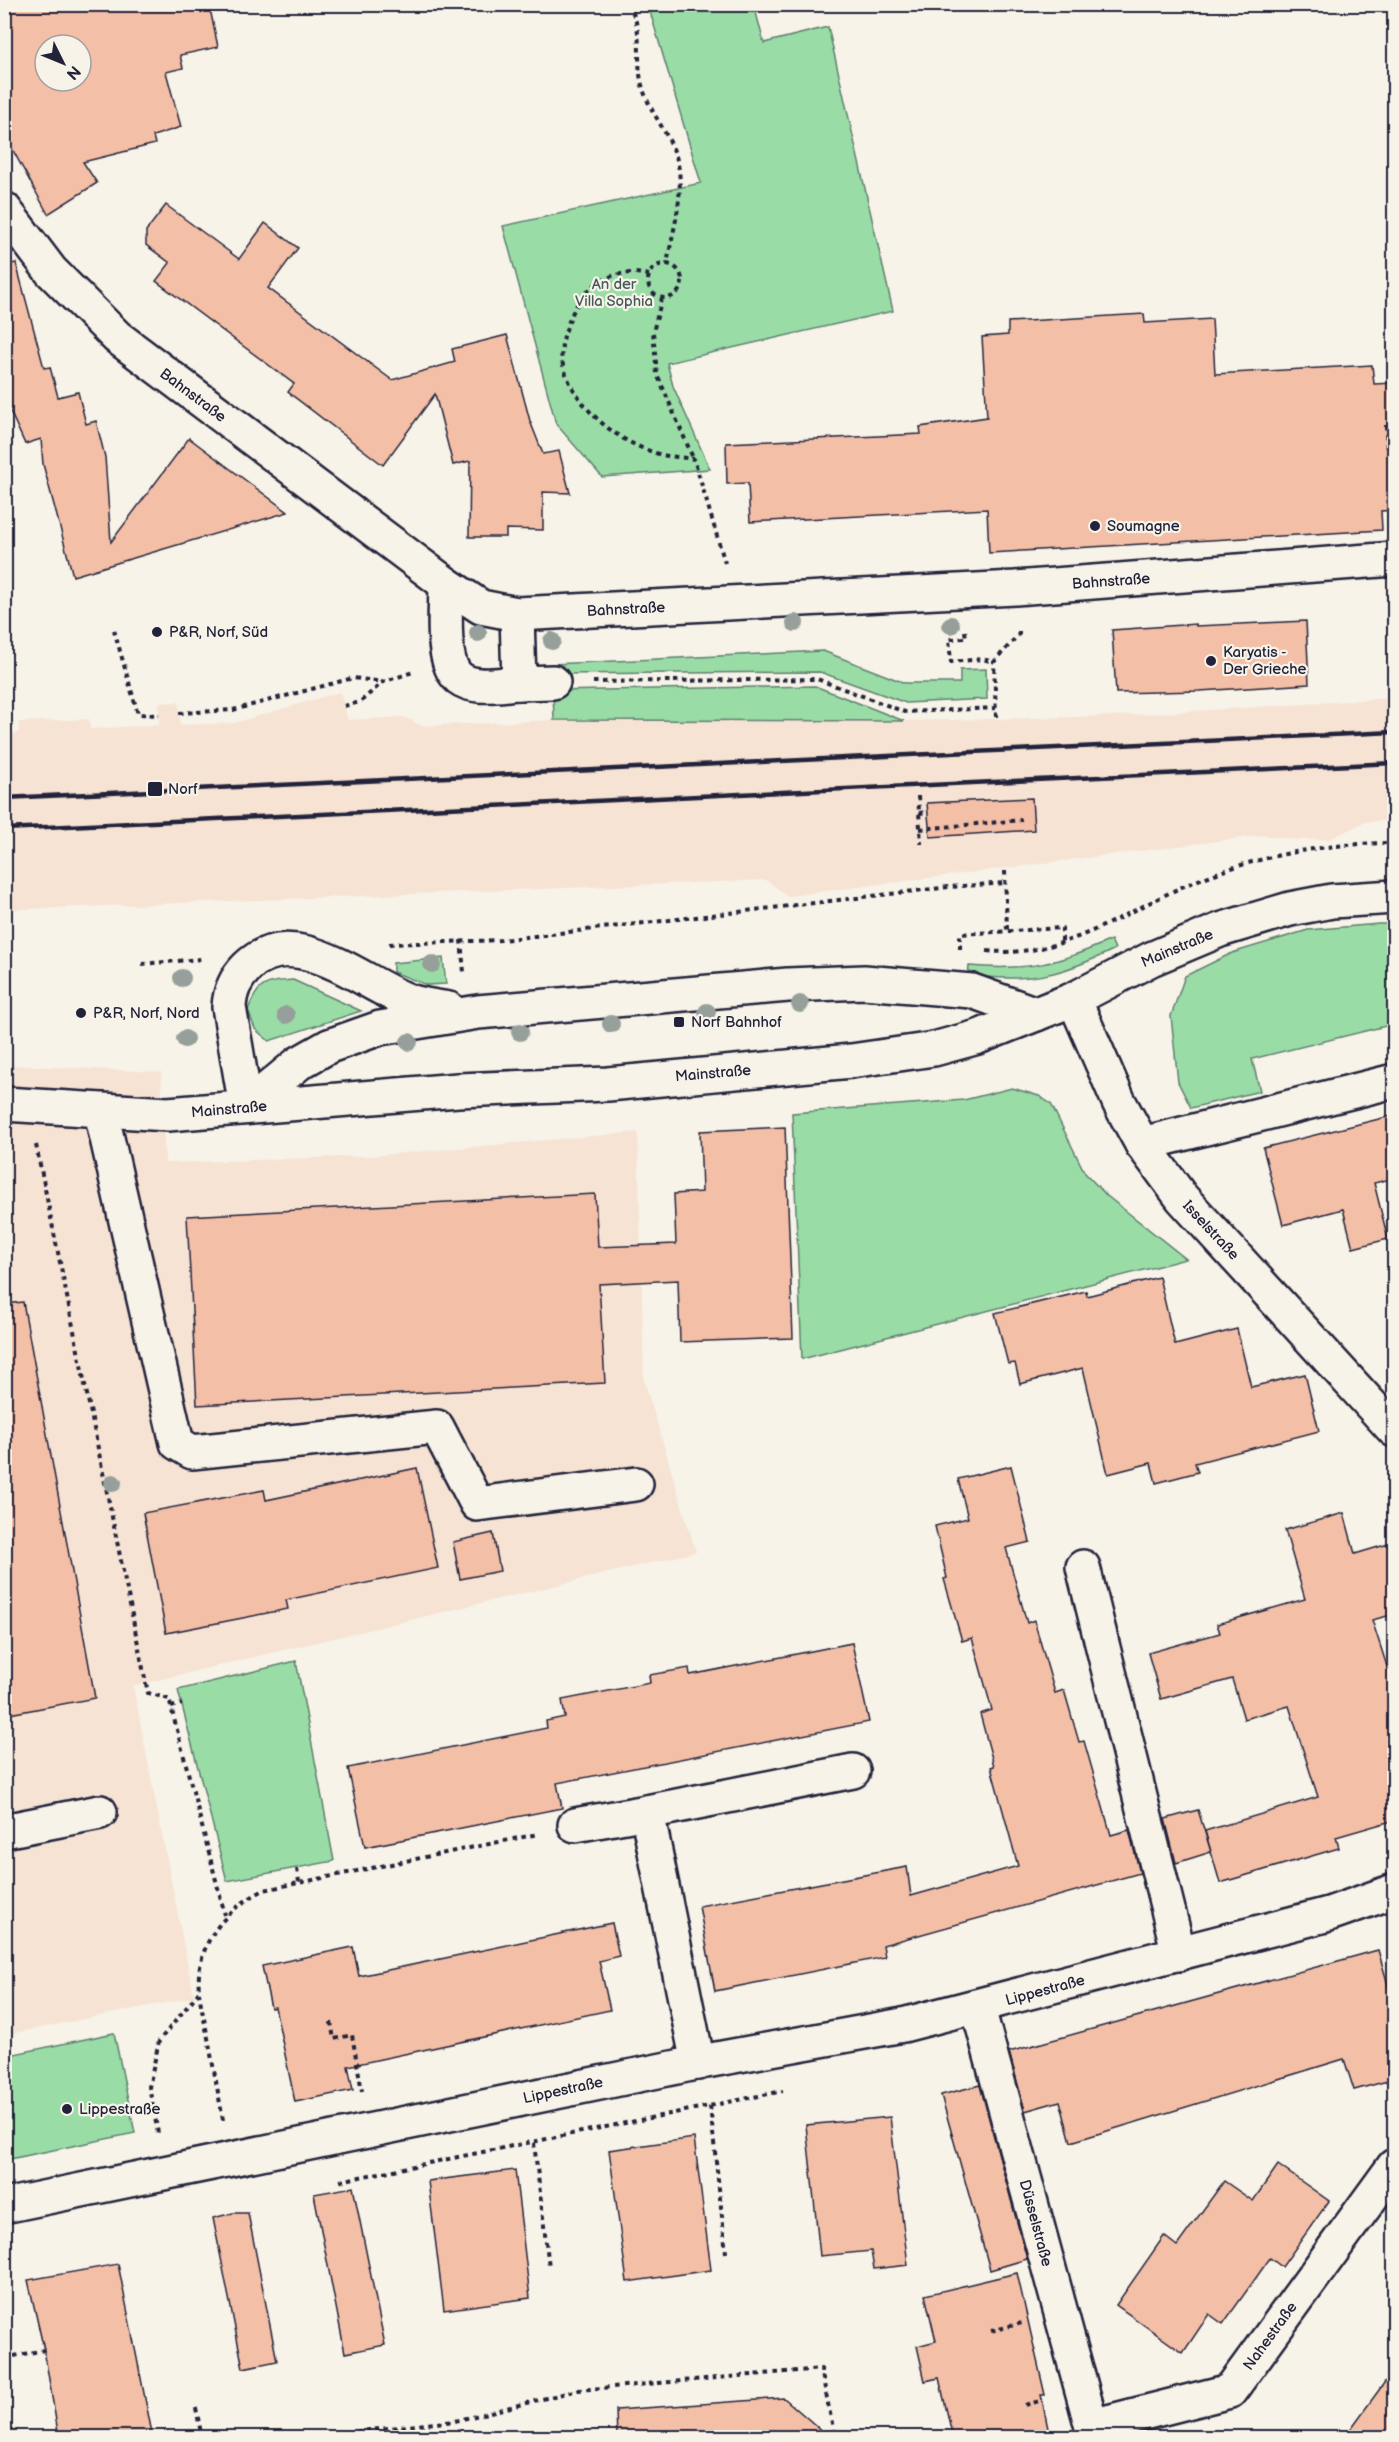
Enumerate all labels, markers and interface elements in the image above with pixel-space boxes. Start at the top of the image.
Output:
north arrow [33,33,93,93]
text: N [62,61,84,83]
park label: An der Villa Sophia [575,275,653,311]
street label: Bahnstraße [156,364,230,427]
place label: Soumagne [1107,517,1180,536]
marker: Soumagne [1088,519,1102,533]
street label: Bahnstraße [1071,569,1151,594]
street label: Bahnstraße [586,598,666,621]
place label: P&R, Norf, Süd [169,623,268,642]
marker: P&R, Norf, Süd [150,625,164,639]
place label: Karyatis - Der Grieche [1223,643,1306,679]
marker: Karyatis - Der Grieche [1204,654,1218,668]
marker: Norf [146,780,164,798]
place label: Norf [168,780,198,799]
street label: Mainstraße [1138,925,1216,972]
place label: P&R, Norf, Nord [93,1004,200,1023]
marker: P&R, Norf, Nord [74,1006,88,1020]
place label: Norf Bahnhof [691,1013,782,1032]
marker: Norf Bahnhof [672,1015,686,1029]
street label: Mainstraße [674,1061,752,1086]
street label: Mainstraße [190,1097,268,1122]
street label: Isselstraße [1178,1197,1243,1264]
street label: Lippestraße [1003,1971,1087,2010]
street label: Lippestraße [521,2073,605,2108]
place label: Lippestraße [79,2100,160,2119]
marker: Lippestraße [60,2102,74,2116]
street label: Düsselstraße [1015,2178,1056,2269]
street label: Nahestraße [1239,2298,1302,2374]

